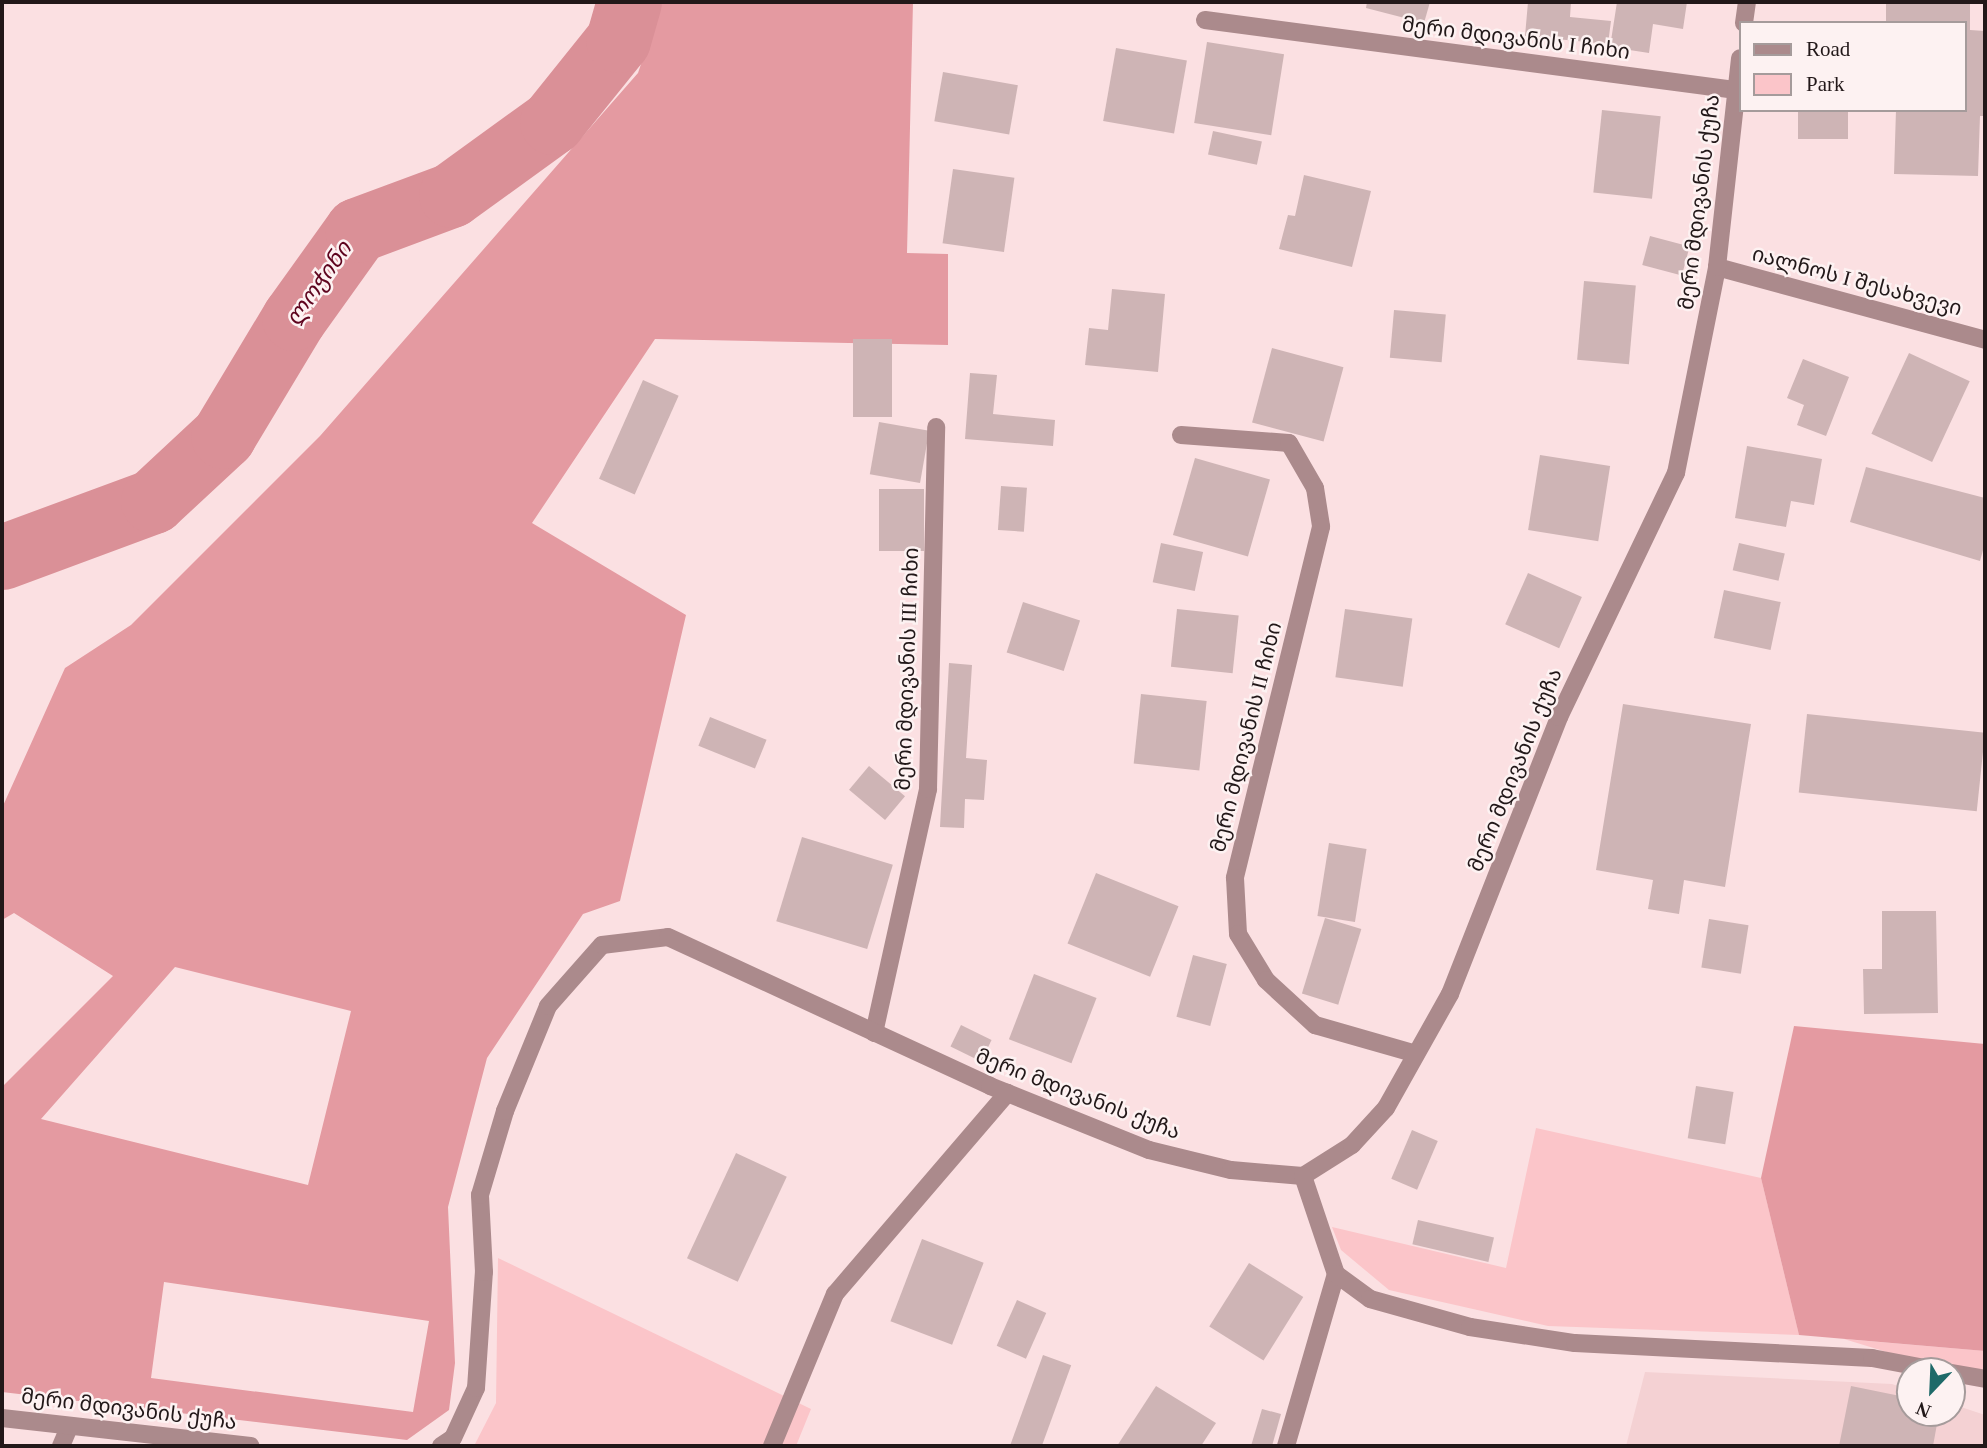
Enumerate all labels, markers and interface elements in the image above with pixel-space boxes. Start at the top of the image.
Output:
street label: მერი მდივანის I ჩიხი [1401,12,1631,64]
legend [1738,21,1966,112]
text: Road [1806,37,1850,61]
text: Park [1806,72,1845,96]
street label: მერი მდივანის ქუჩა [1673,93,1725,311]
water label: ლოჭინი [280,236,358,332]
street label: იალნოს I შესახვევი [1749,241,1965,321]
street label: მერი მდივანის III ჩიხი [890,547,924,791]
street label: მერი მდივანის II ჩიხი [1205,619,1287,855]
street label: მერი მდივანის ქუჩა [1463,665,1567,875]
street label: მერი მდივანის ქუჩა [972,1043,1184,1145]
north arrow [1896,1357,1966,1427]
street label: მერი მდივანის ქუჩა [20,1383,238,1435]
text: N [1913,1398,1934,1422]

